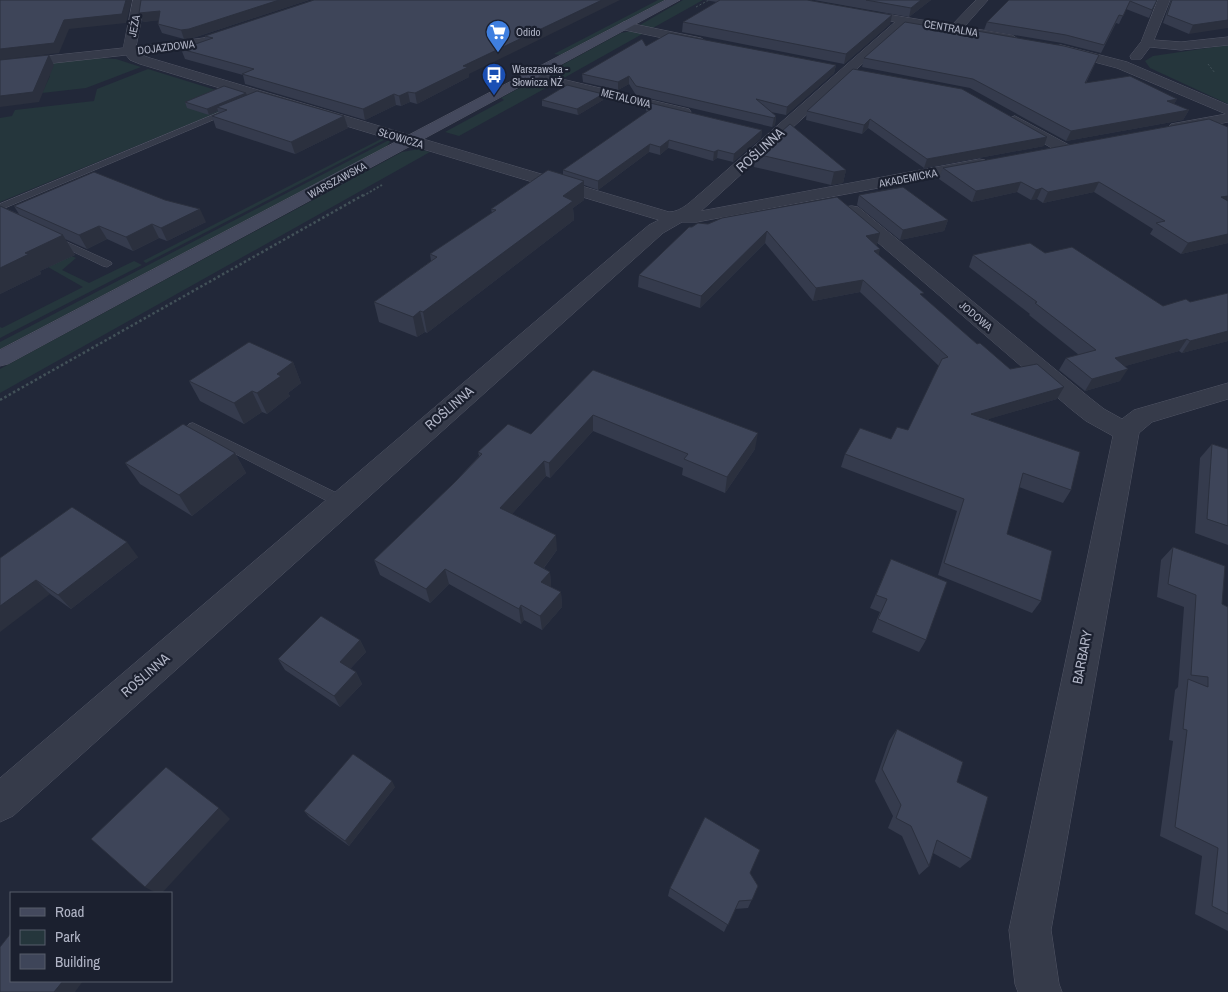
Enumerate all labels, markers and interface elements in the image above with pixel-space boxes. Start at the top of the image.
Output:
street label: JEŻA [125,13,143,38]
street label: CENTRALNA [923,16,980,40]
supermarket icon: Odido [485,19,511,53]
place label: Odido [516,25,541,39]
street label: DOJAZDOWA [137,36,196,57]
bus stop icon: Warszawska - Słowicza NŻ [481,62,507,96]
place label: Warszawska - Słowicza NŻ [512,62,568,89]
street label: METALOWA [600,85,653,111]
street label: ROŚLINNA [732,123,788,176]
street label: SŁOWICZA [376,124,427,152]
street label: WARSZAWSKA [305,158,370,201]
street label: AKADEMICKA [877,165,939,191]
street label: JODOWA [956,298,996,335]
street label: ROŚLINNA [421,382,477,434]
street label: BARBARY [1068,628,1096,686]
street label: ROŚLINNA [117,649,173,701]
legend [10,892,172,982]
text: Road [55,901,84,922]
text: Park [55,926,81,947]
text: Building [55,951,100,972]

